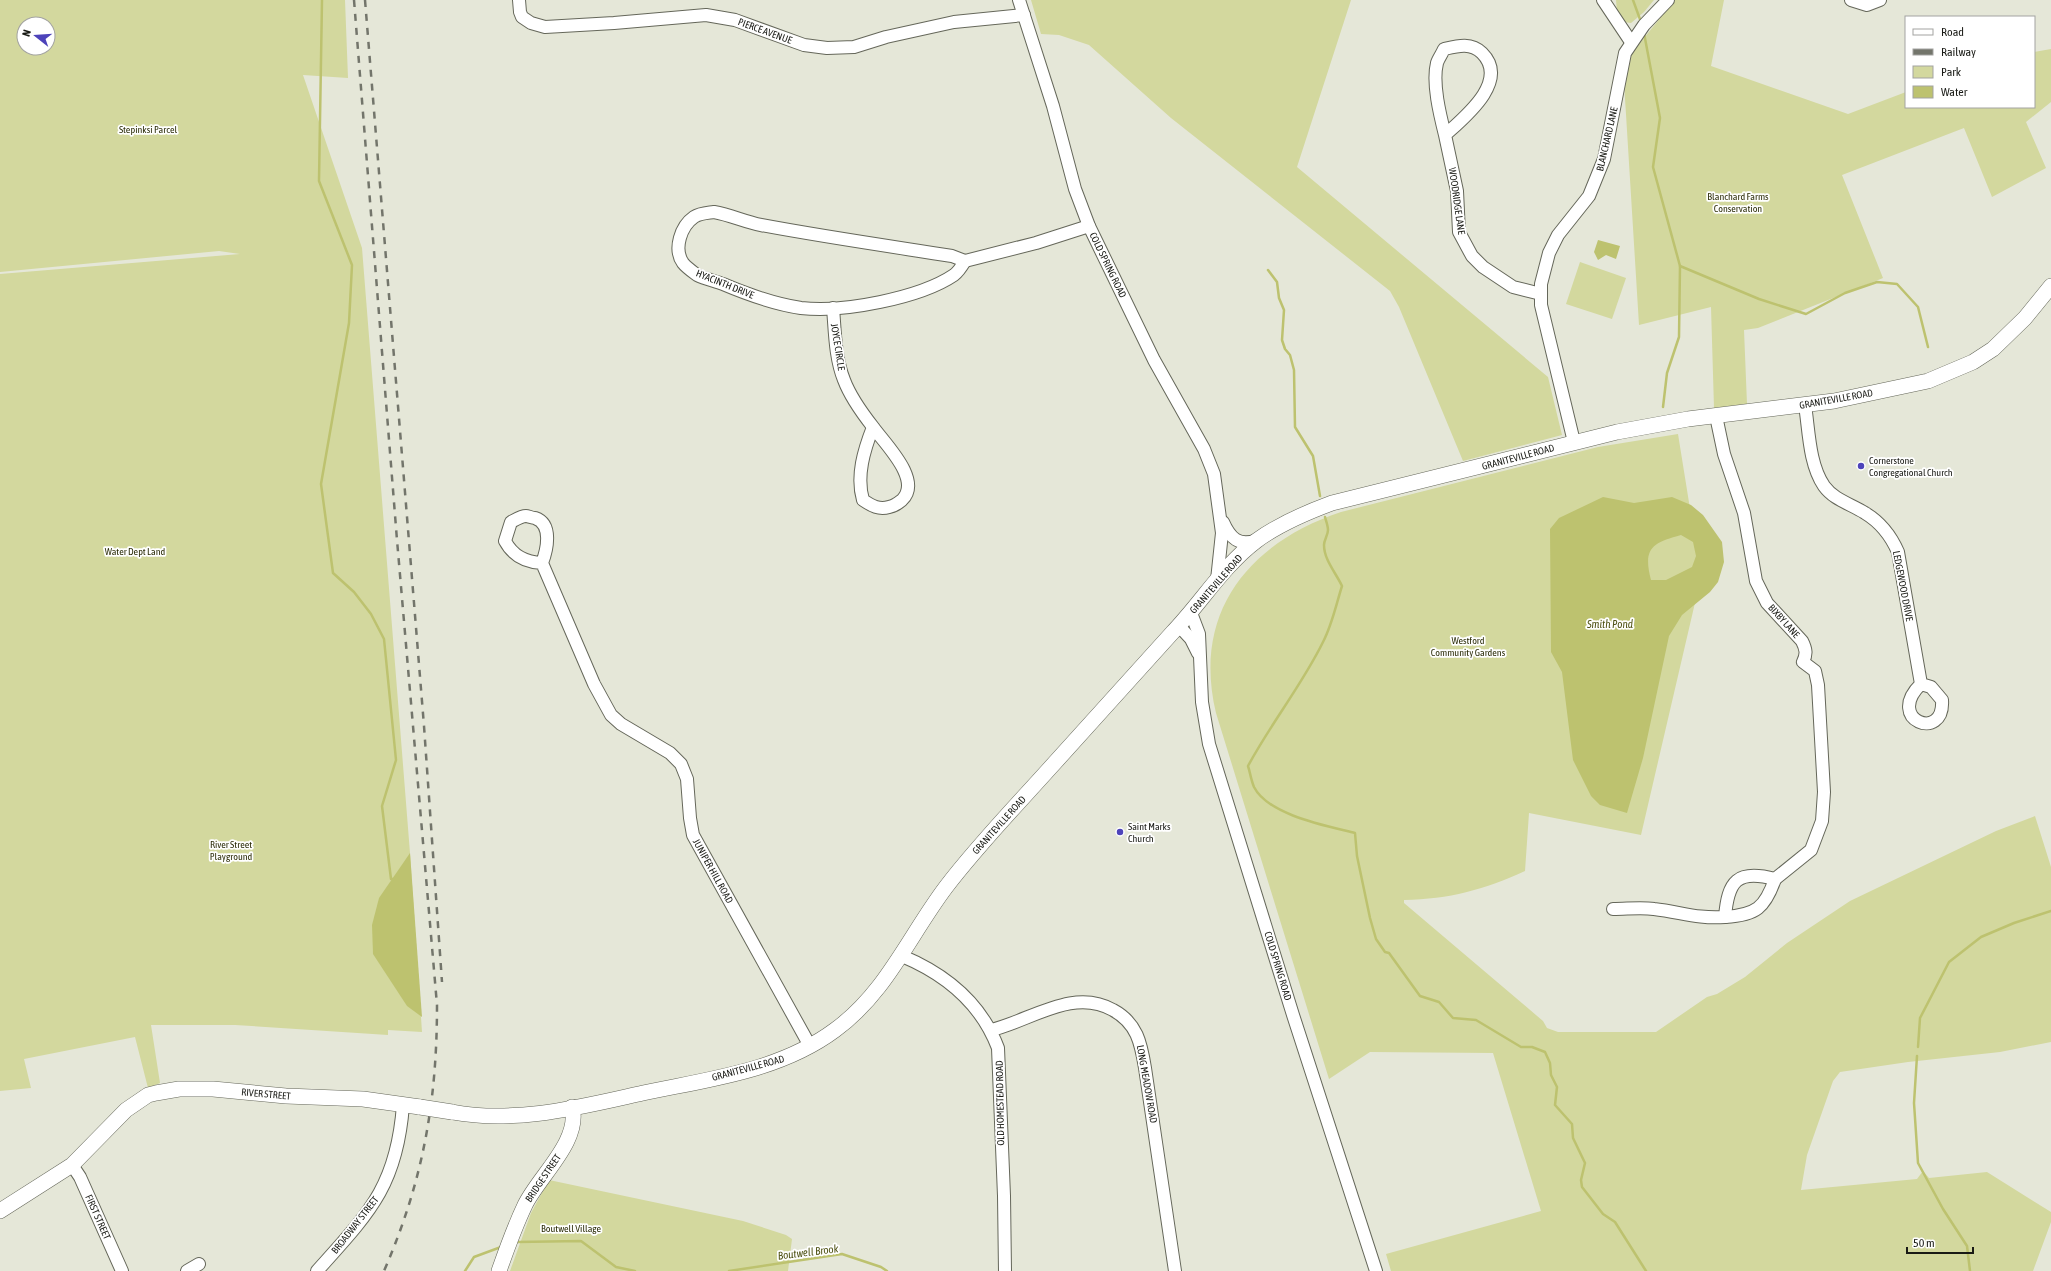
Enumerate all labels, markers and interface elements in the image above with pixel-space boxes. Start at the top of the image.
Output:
north arrow [16,16,56,56]
street label: PIERCE AVENUE [736,16,794,46]
legend [1905,16,2035,108]
text: Road [1941,25,1964,39]
text: N [20,28,33,38]
text: Railway [1941,45,1976,59]
text: Park [1941,65,1962,79]
text: Water [1941,85,1968,99]
street label: BLANCHARD LANE [1594,105,1620,172]
park label: Stepinksi Parcel [119,124,177,135]
street label: WOODRIDGE LANE [1447,167,1467,236]
park label: Blanchard Farms Conservation [1707,191,1769,214]
street label: COLD SPRING ROAD [1087,230,1129,300]
street label: HYACINTH DRIVE [694,267,756,301]
street label: JOYCE CIRCLE [829,323,847,372]
street label: GRANITEVILLE ROAD [1798,387,1874,411]
street label: GRANITEVILLE ROAD [1481,442,1556,472]
place label: Cornerstone Congregational Church [1869,455,1953,478]
marker: Cornerstone Congregational Church [1856,461,1866,471]
park label: Water Dept Land [105,546,165,557]
street label: LEDGEWOOD DRIVE [1891,550,1915,623]
street label: GRANITEVILLE ROAD [1187,552,1245,616]
street label: BIXBY LANE [1766,602,1802,641]
water label: Smith Pond [1586,618,1633,630]
park label: Westford Community Gardens [1431,635,1506,658]
street label: GRANITEVILLE ROAD [970,793,1028,856]
place label: Saint Marks Church [1128,821,1171,844]
marker: Saint Marks Church [1115,827,1125,837]
street label: JUNIPER HILL ROAD [691,837,735,905]
park label: River Street Playground [210,839,253,862]
street label: COLD SPRING ROAD [1262,930,1294,1002]
street label: LONG MEADOW ROAD [1135,1044,1159,1124]
street label: GRANITEVILLE ROAD [711,1053,786,1083]
street label: OLD HOMESTEAD ROAD [994,1060,1006,1146]
street label: RIVER STREET [241,1086,292,1102]
street label: BRIDGE STREET [523,1151,563,1204]
street label: FIRST STREET [83,1193,113,1242]
street label: BROADWAY STREET [329,1194,381,1256]
park label: Boutwell Village [541,1223,601,1234]
scale bar [1907,1229,1973,1255]
text: 50 m [1913,1236,1935,1250]
water label: Boutwell Brook [777,1242,839,1262]

